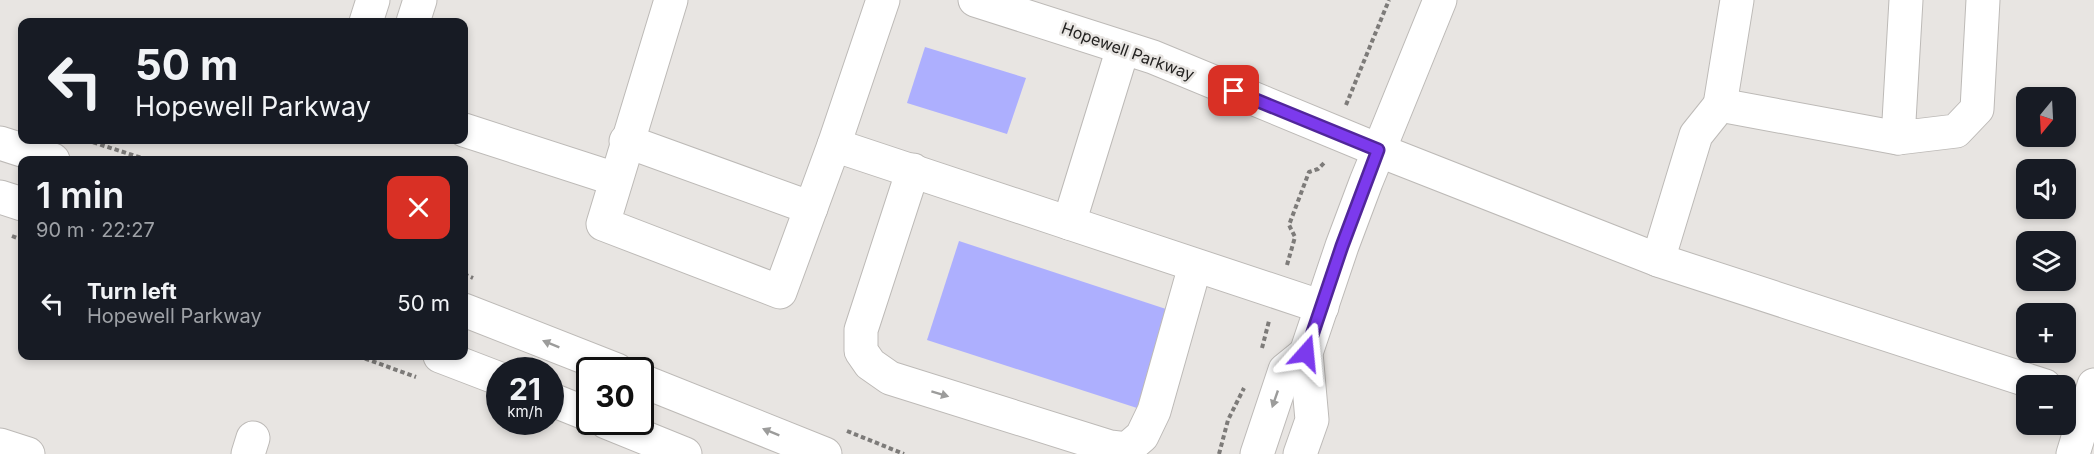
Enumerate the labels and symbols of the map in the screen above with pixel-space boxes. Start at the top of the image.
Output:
street label: Hopewell Parkway [1059,18,1197,84]
pin [1208,65,1259,116]
north arrow [2016,87,2076,147]
position arrow [1274,321,1338,385]
one-way arrow [542,339,560,348]
speed limit sign: 30 [576,357,654,435]
one-way arrow [931,390,949,399]
one-way arrow [1270,390,1280,408]
one-way arrow [761,427,779,437]

